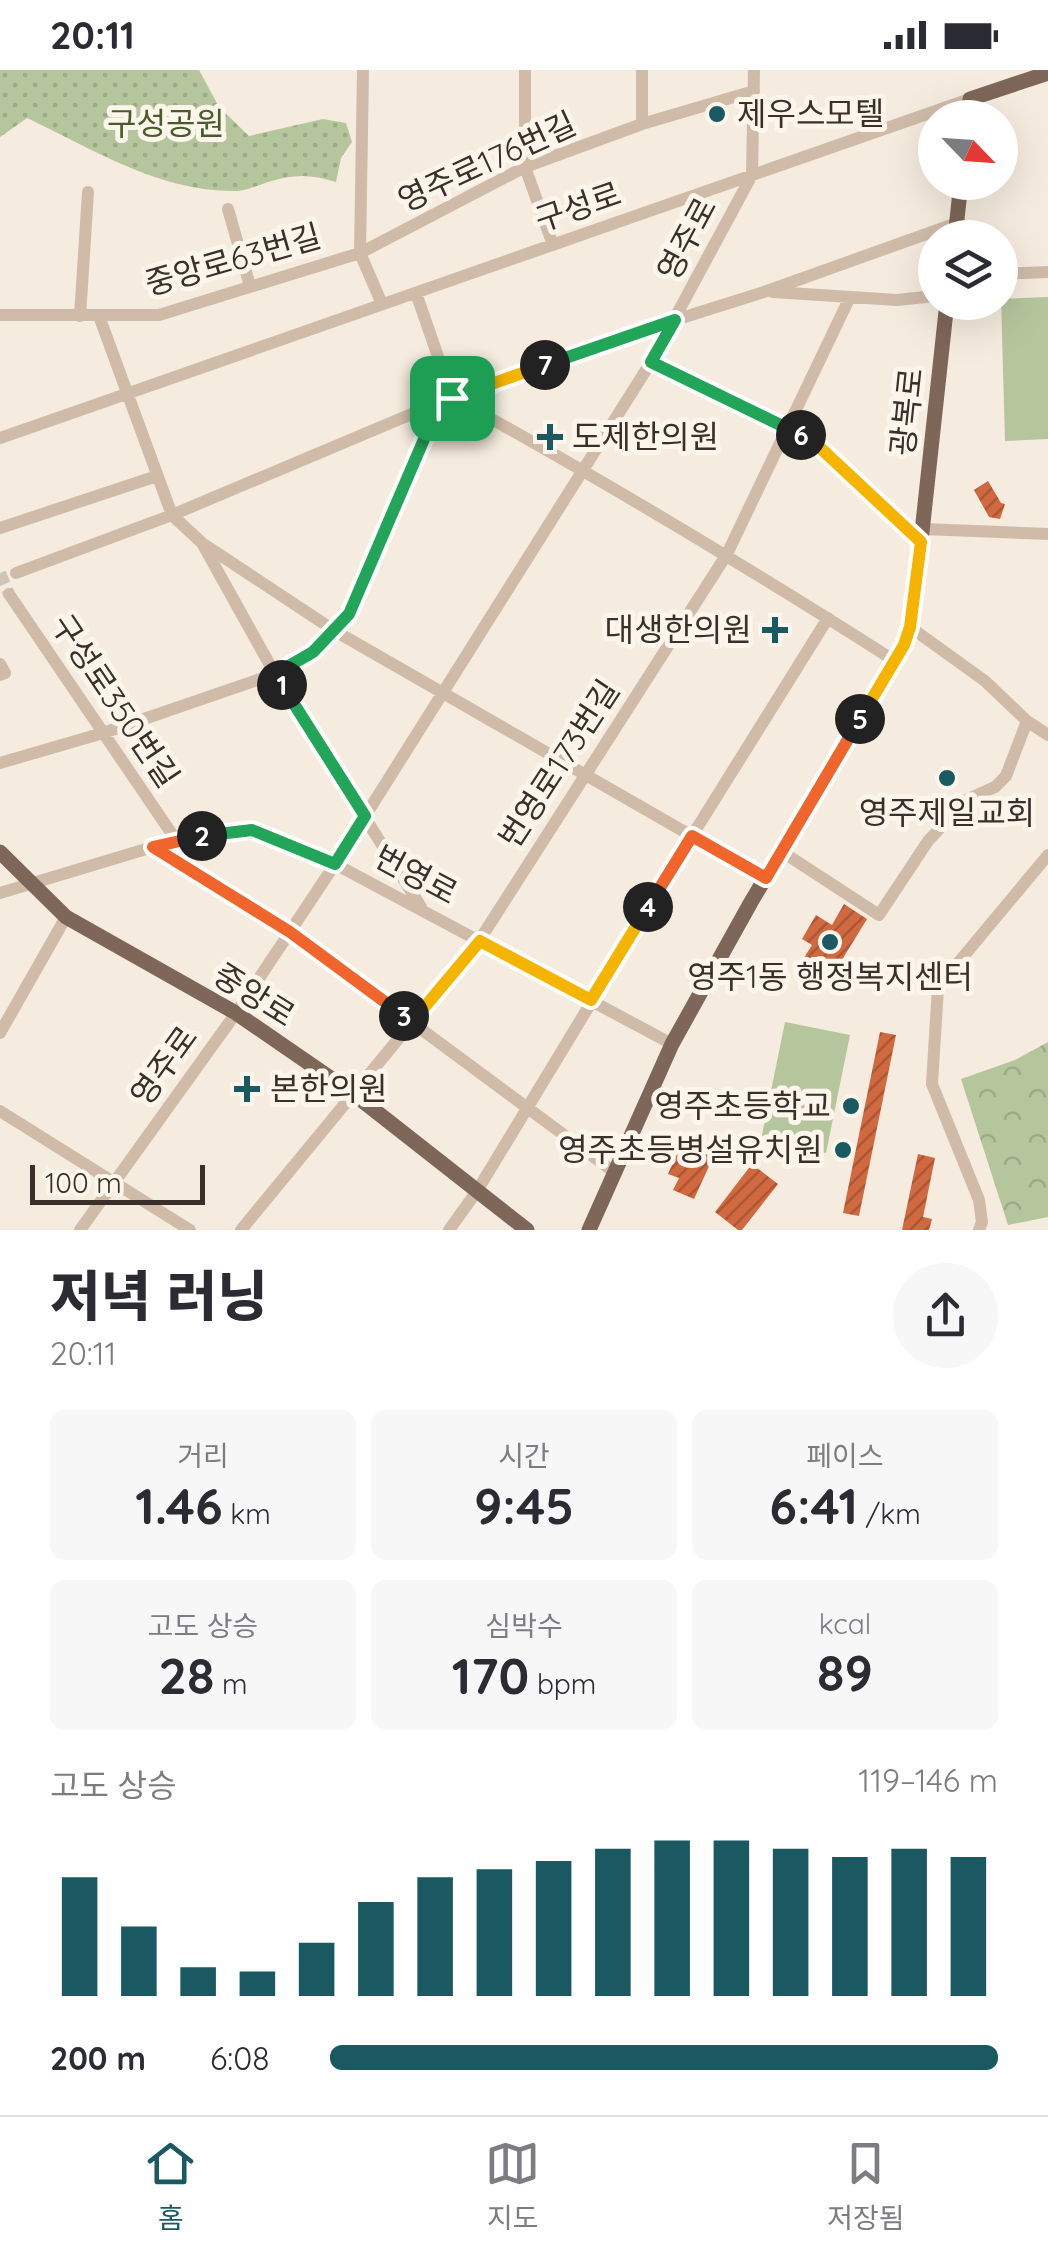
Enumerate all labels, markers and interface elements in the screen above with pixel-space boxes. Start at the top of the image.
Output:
text: 20:11 [50,11,135,59]
place label: 제우스모텔 [737,93,884,133]
north arrow [918,100,1018,200]
map controls [918,100,1018,320]
street label: 영주로176번길 [391,102,582,220]
park label: 구성공원 [107,103,225,143]
marker: 제우스모텔 [706,103,728,125]
street label: 구성로 [529,173,626,239]
street label: 영주로 [648,190,725,287]
street label: 중앙로63번길 [140,215,325,303]
button: layers [918,220,1018,320]
pin: 7 [520,340,570,390]
text: 7 [537,347,553,382]
pin [410,356,495,441]
street label: 광복로 [881,366,931,458]
icon: arrive [425,371,480,426]
pin: 6 [776,410,826,460]
place label: 도제한의원 [572,416,719,456]
text: 6 [793,417,809,452]
marker: 도제한의원 [537,424,563,450]
street label: 구성로350번길 [43,606,188,795]
place label: 대생한의원 [605,609,752,649]
marker: 대생한의원 [762,617,788,643]
pin: 1 [257,660,307,710]
text: 1 [277,667,287,702]
street label: 번영로173번길 [489,672,627,855]
pin: 5 [835,694,885,744]
text: 5 [852,701,868,736]
marker: 영주제일교회 [936,767,958,789]
place label: 영주제일교회 [859,792,1035,832]
pin: 2 [177,811,227,861]
text: 2 [194,818,210,853]
street label: 번영로 [368,836,465,913]
pin: 4 [623,882,673,932]
text: 4 [640,889,656,924]
marker: 영주1동 행정복지센터 [819,931,841,953]
street label: 중앙로 [206,954,303,1035]
place label: 영주1동 행정복지센터 [687,956,973,996]
pin: 3 [379,991,429,1041]
text: 3 [396,998,412,1033]
street label: 영주로 [121,1018,205,1113]
place label: 본한의원 [270,1068,388,1108]
marker: 본한의원 [234,1076,260,1102]
place label: 영주초등학교 [654,1085,831,1125]
marker: 영주초등학교 [840,1095,862,1117]
place label: 영주초등병설유치원 [558,1129,823,1169]
marker: 영주초등병설유치원 [832,1139,854,1161]
scale bar [30,1160,205,1204]
text: 100 m [45,1165,122,1200]
text: 저녁 러닝 [50,1261,268,1330]
button: share [893,1263,998,1368]
text: 20:11 [50,1333,116,1373]
text: 거리 [177,1438,229,1473]
text: 시간 [498,1438,550,1473]
text: 페이스 [806,1438,884,1473]
text: 1.46 [135,1474,223,1537]
text: 9:45 [474,1474,574,1537]
text: 6:41 [769,1474,858,1537]
text: km [223,1496,271,1531]
text: /km [858,1496,921,1531]
text: kcal [819,1606,871,1641]
text: 고도 상승 [148,1608,258,1643]
text: 심박수 [485,1608,563,1643]
text: 89 [817,1641,873,1704]
text: 28 [158,1644,214,1707]
text: 170 [452,1644,529,1707]
text: m [214,1666,248,1701]
text: bpm [529,1666,596,1701]
text: 119–146 m [858,1760,998,1800]
text: 고도 상승 [50,1765,177,1805]
text: 200 m [50,2038,146,2078]
text: 6:08 [210,2038,270,2078]
tab: 홈 [143,2136,198,2236]
tab: 지도 [485,2136,540,2236]
tab: 저장됨 [827,2136,905,2236]

